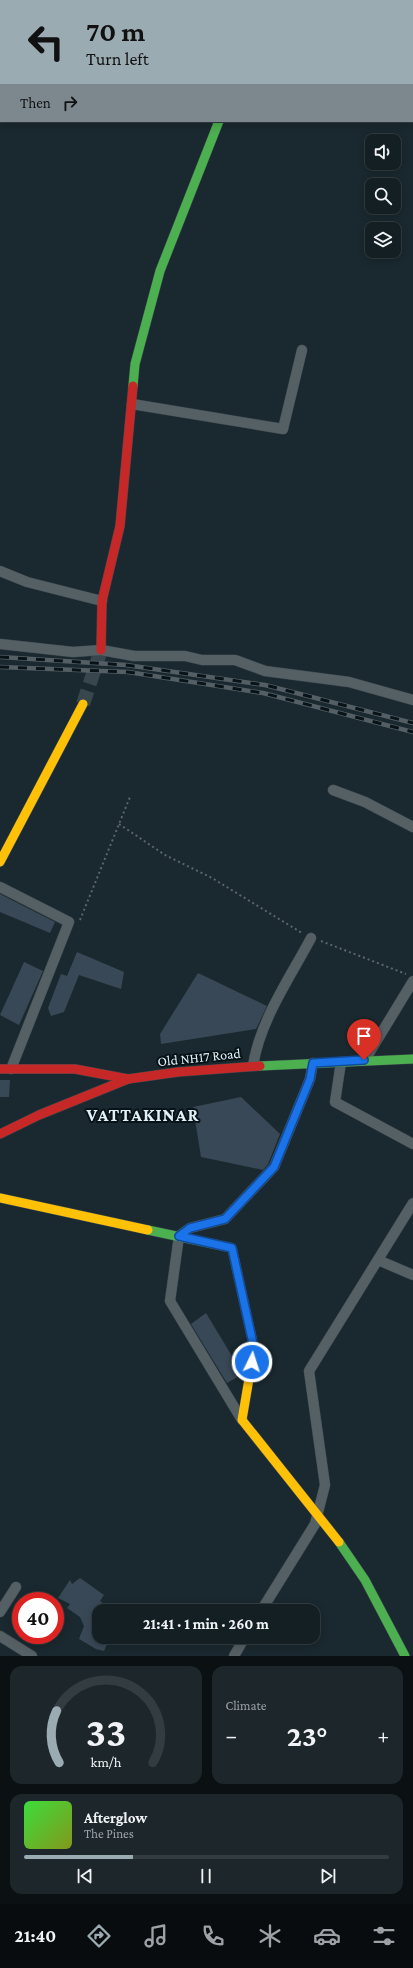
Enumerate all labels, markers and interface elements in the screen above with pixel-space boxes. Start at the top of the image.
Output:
icon: left [20,16,72,68]
text: 70 m [86,16,145,47]
text: Turn left [86,49,149,69]
icon: right [59,92,81,114]
text: Then [20,95,51,111]
map controls [365,134,401,258]
button: sound [365,134,401,170]
button: search [365,178,401,214]
button: layers [365,222,401,258]
pin [347,1019,381,1060]
icon: arrive [353,1025,375,1047]
street label: Old NH17 Road [157,1045,242,1069]
district label: VATTAKINAR [86,1105,199,1125]
position arrow [231,1341,273,1383]
speed limit sign: 40 [12,1592,64,1644]
text: 21:41 · 1 min · 260 m [143,1616,269,1632]
text: Climate [226,1698,266,1713]
text: 33 [86,1709,126,1755]
text: 23° [287,1719,328,1752]
text: − [226,1723,237,1748]
text: + [377,1723,389,1748]
text: km/h [90,1754,121,1770]
text: Afterglow [84,1810,147,1826]
text: The Pines [84,1826,134,1841]
icon: previous [74,1865,96,1887]
icon: pause [195,1865,217,1887]
icon: next [317,1865,339,1887]
icon: directions [85,1922,113,1950]
icon: music [142,1922,170,1950]
icon: phone [199,1922,227,1950]
icon: climate [256,1922,284,1950]
icon: car [313,1922,341,1950]
icon: filters [370,1922,398,1950]
text: 21:40 [15,1926,56,1946]

